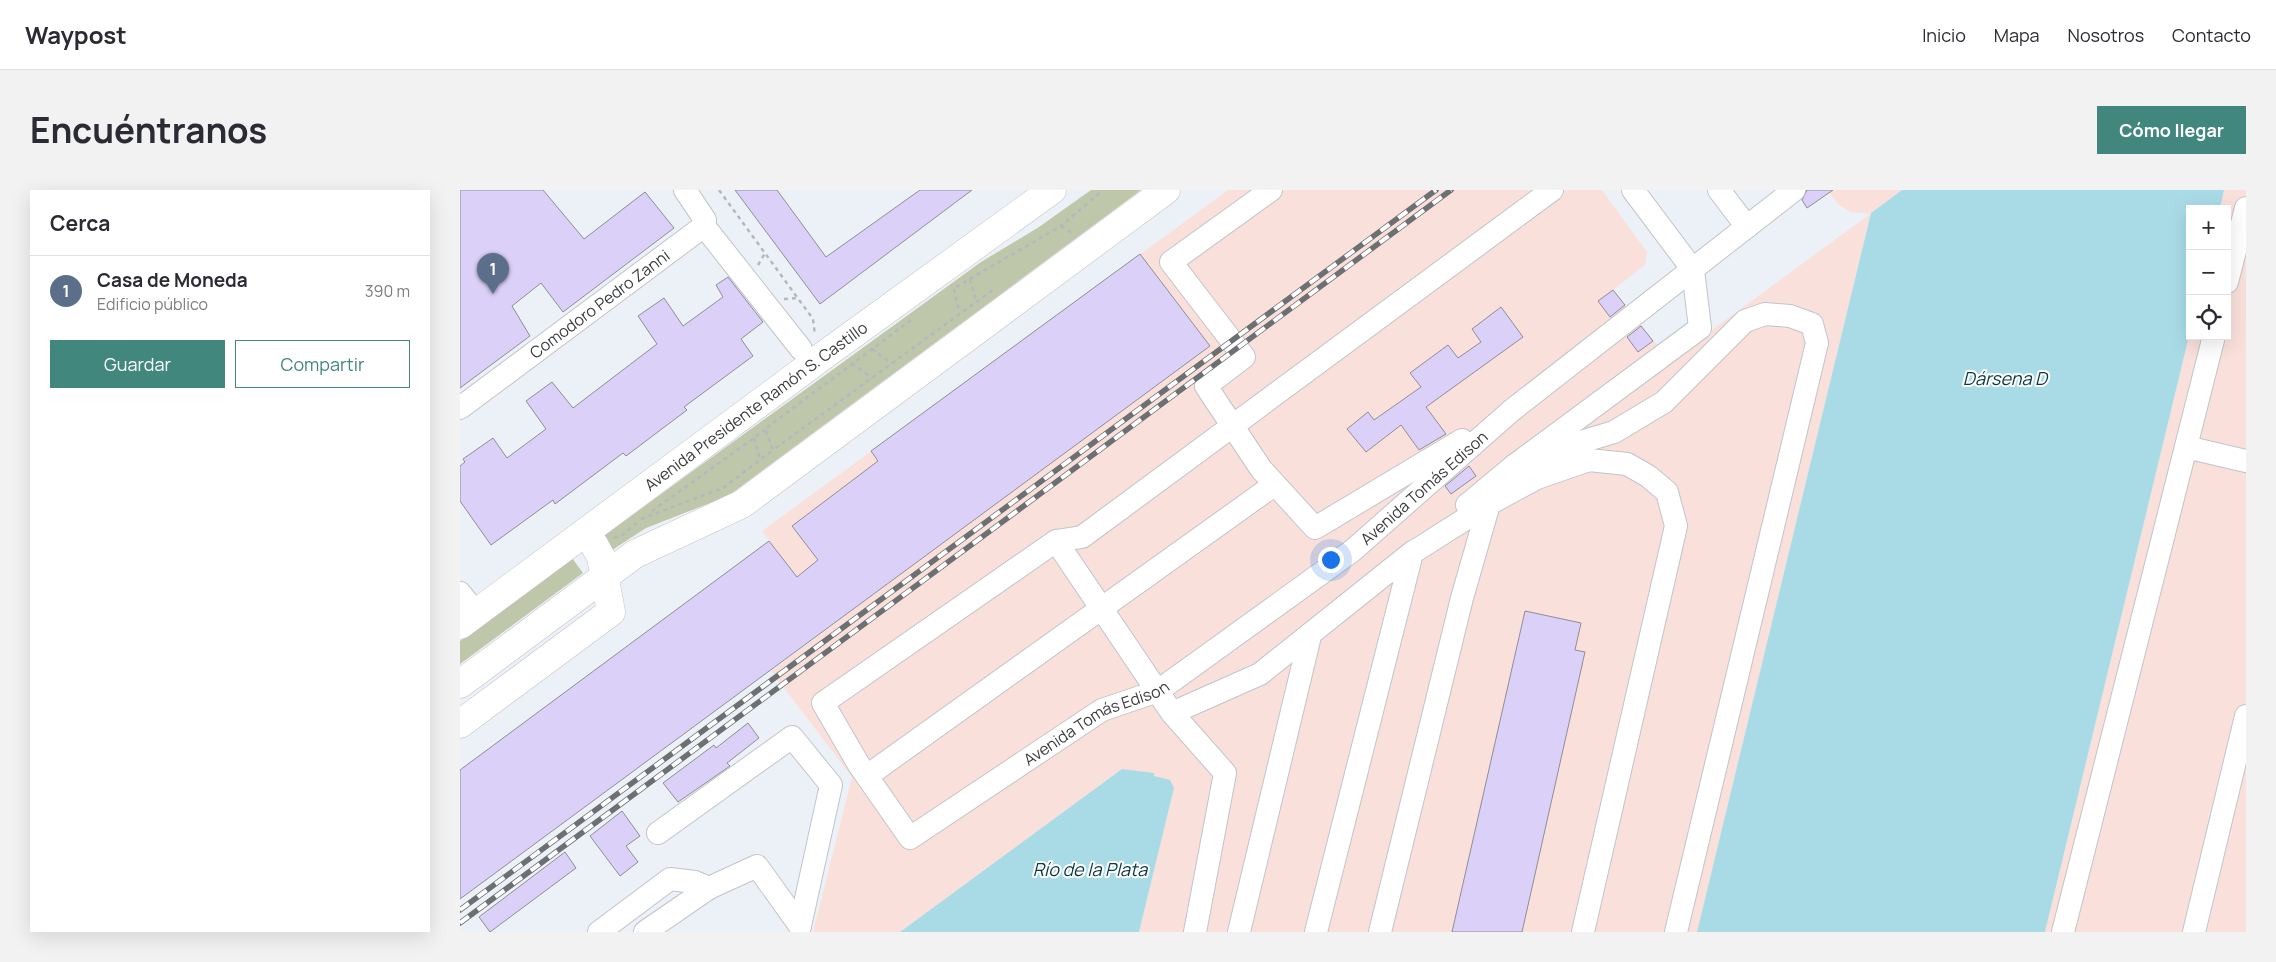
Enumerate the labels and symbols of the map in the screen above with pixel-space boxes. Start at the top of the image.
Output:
street label: Comodoro Pedro Zanni [525,245,674,363]
pin: 1 [477,253,509,294]
street label: Avenida Presidente Ramón S. Castillo [640,316,872,496]
water label: Dársena D [1963,366,2049,390]
street label: Avenida Tomás Edison [1356,426,1492,550]
your location [1318,547,1344,573]
street label: Avenida Tomás Edison [1019,675,1174,770]
water label: Río de la Plata [1033,857,1148,881]

